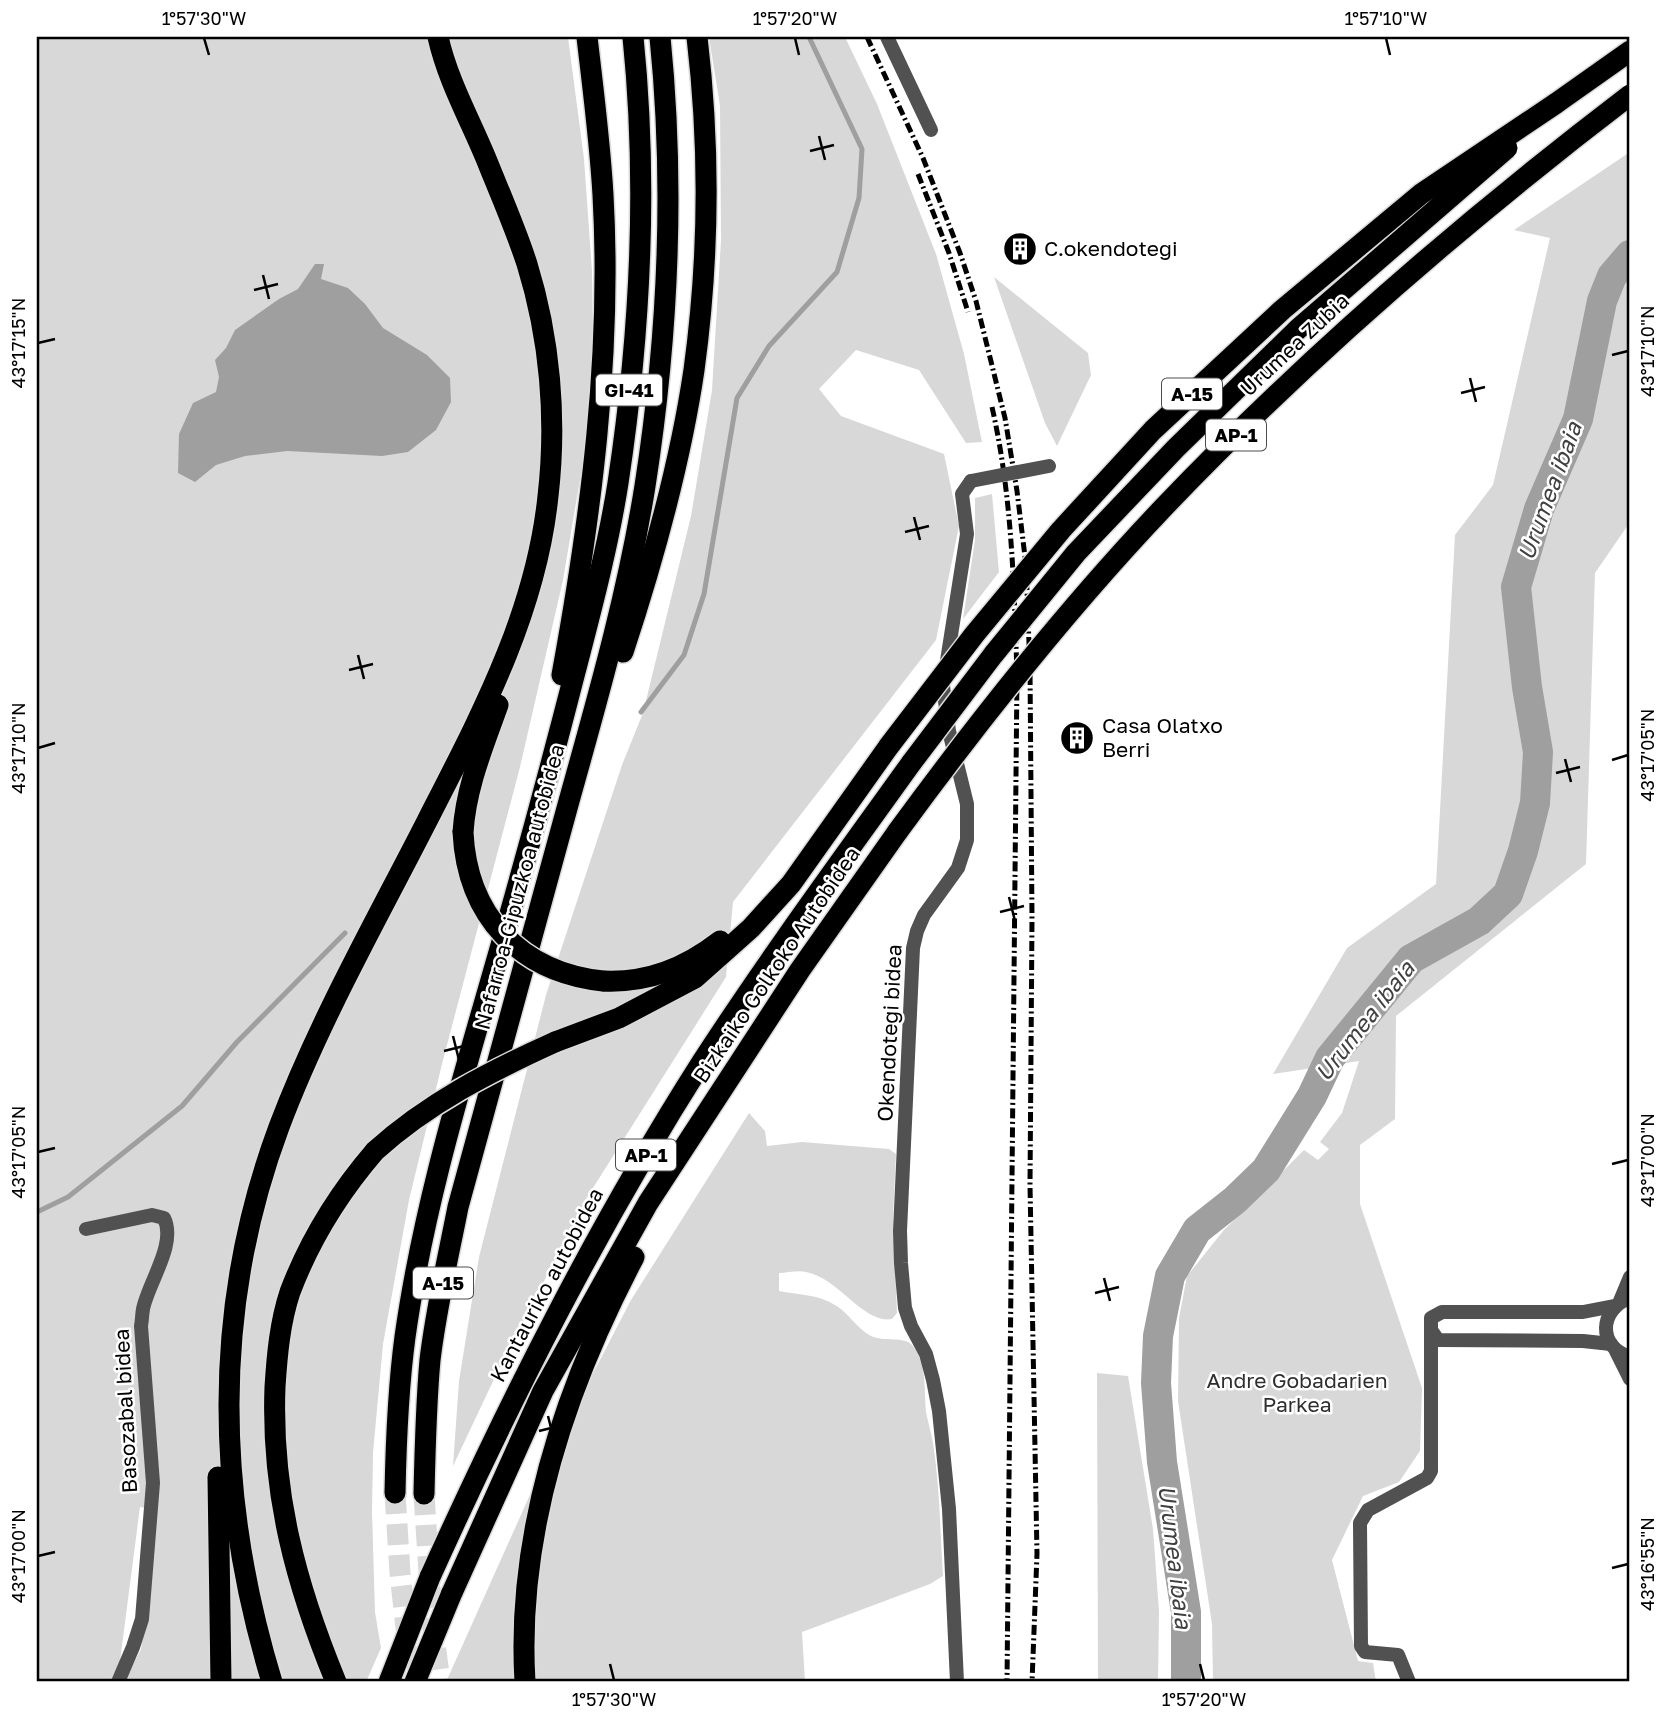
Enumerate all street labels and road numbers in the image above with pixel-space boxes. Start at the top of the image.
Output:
street label: Urumea Zubia [1234,287,1354,401]
road number: GI-41 [596,374,662,406]
road number: A-15 [1162,378,1222,410]
road number: AP-1 [1206,420,1266,450]
street label: Nafarroa-Gipuzkoa autobidea [468,741,570,1032]
street label: Bizkaiko Golkoko Autobidea [687,841,865,1087]
street label: Okendotegi bidea [871,944,907,1122]
road number: AP-1 [616,1140,676,1170]
street label: Kantauriko autobidea [484,1183,608,1386]
road number: A-15 [413,1268,473,1298]
street label: Basozabal bidea [108,1328,142,1494]

